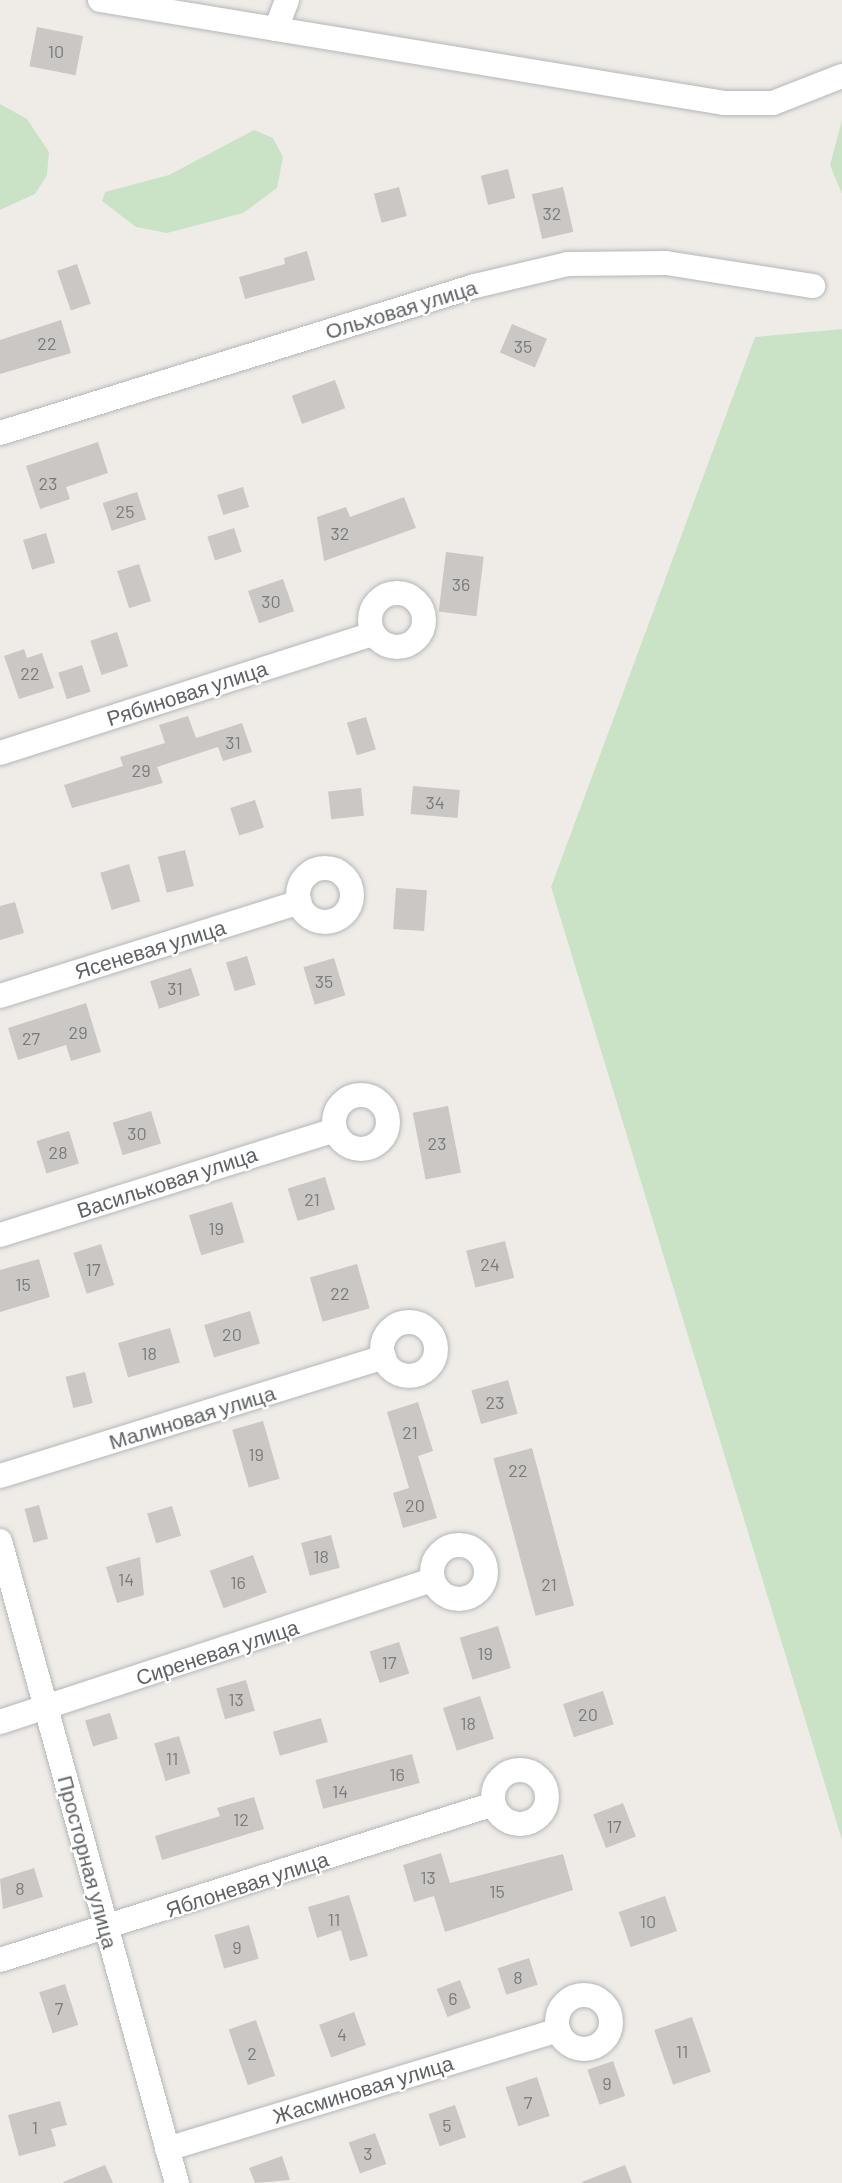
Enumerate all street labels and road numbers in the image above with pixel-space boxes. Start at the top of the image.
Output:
street label: Ольховая улица [322,274,480,344]
street label: Рябиновая улица [103,655,271,731]
street label: Ясеневая улица [71,914,229,984]
street label: Васильковая улица [74,1141,260,1223]
street label: Малиновая улица [106,1380,278,1454]
street label: Сиреневая улица [133,1614,301,1690]
street label: Просторная улица [53,1773,123,1951]
street label: Яблоневая улица [162,1846,332,1922]
street label: Жасминовая улица [270,2050,456,2128]

